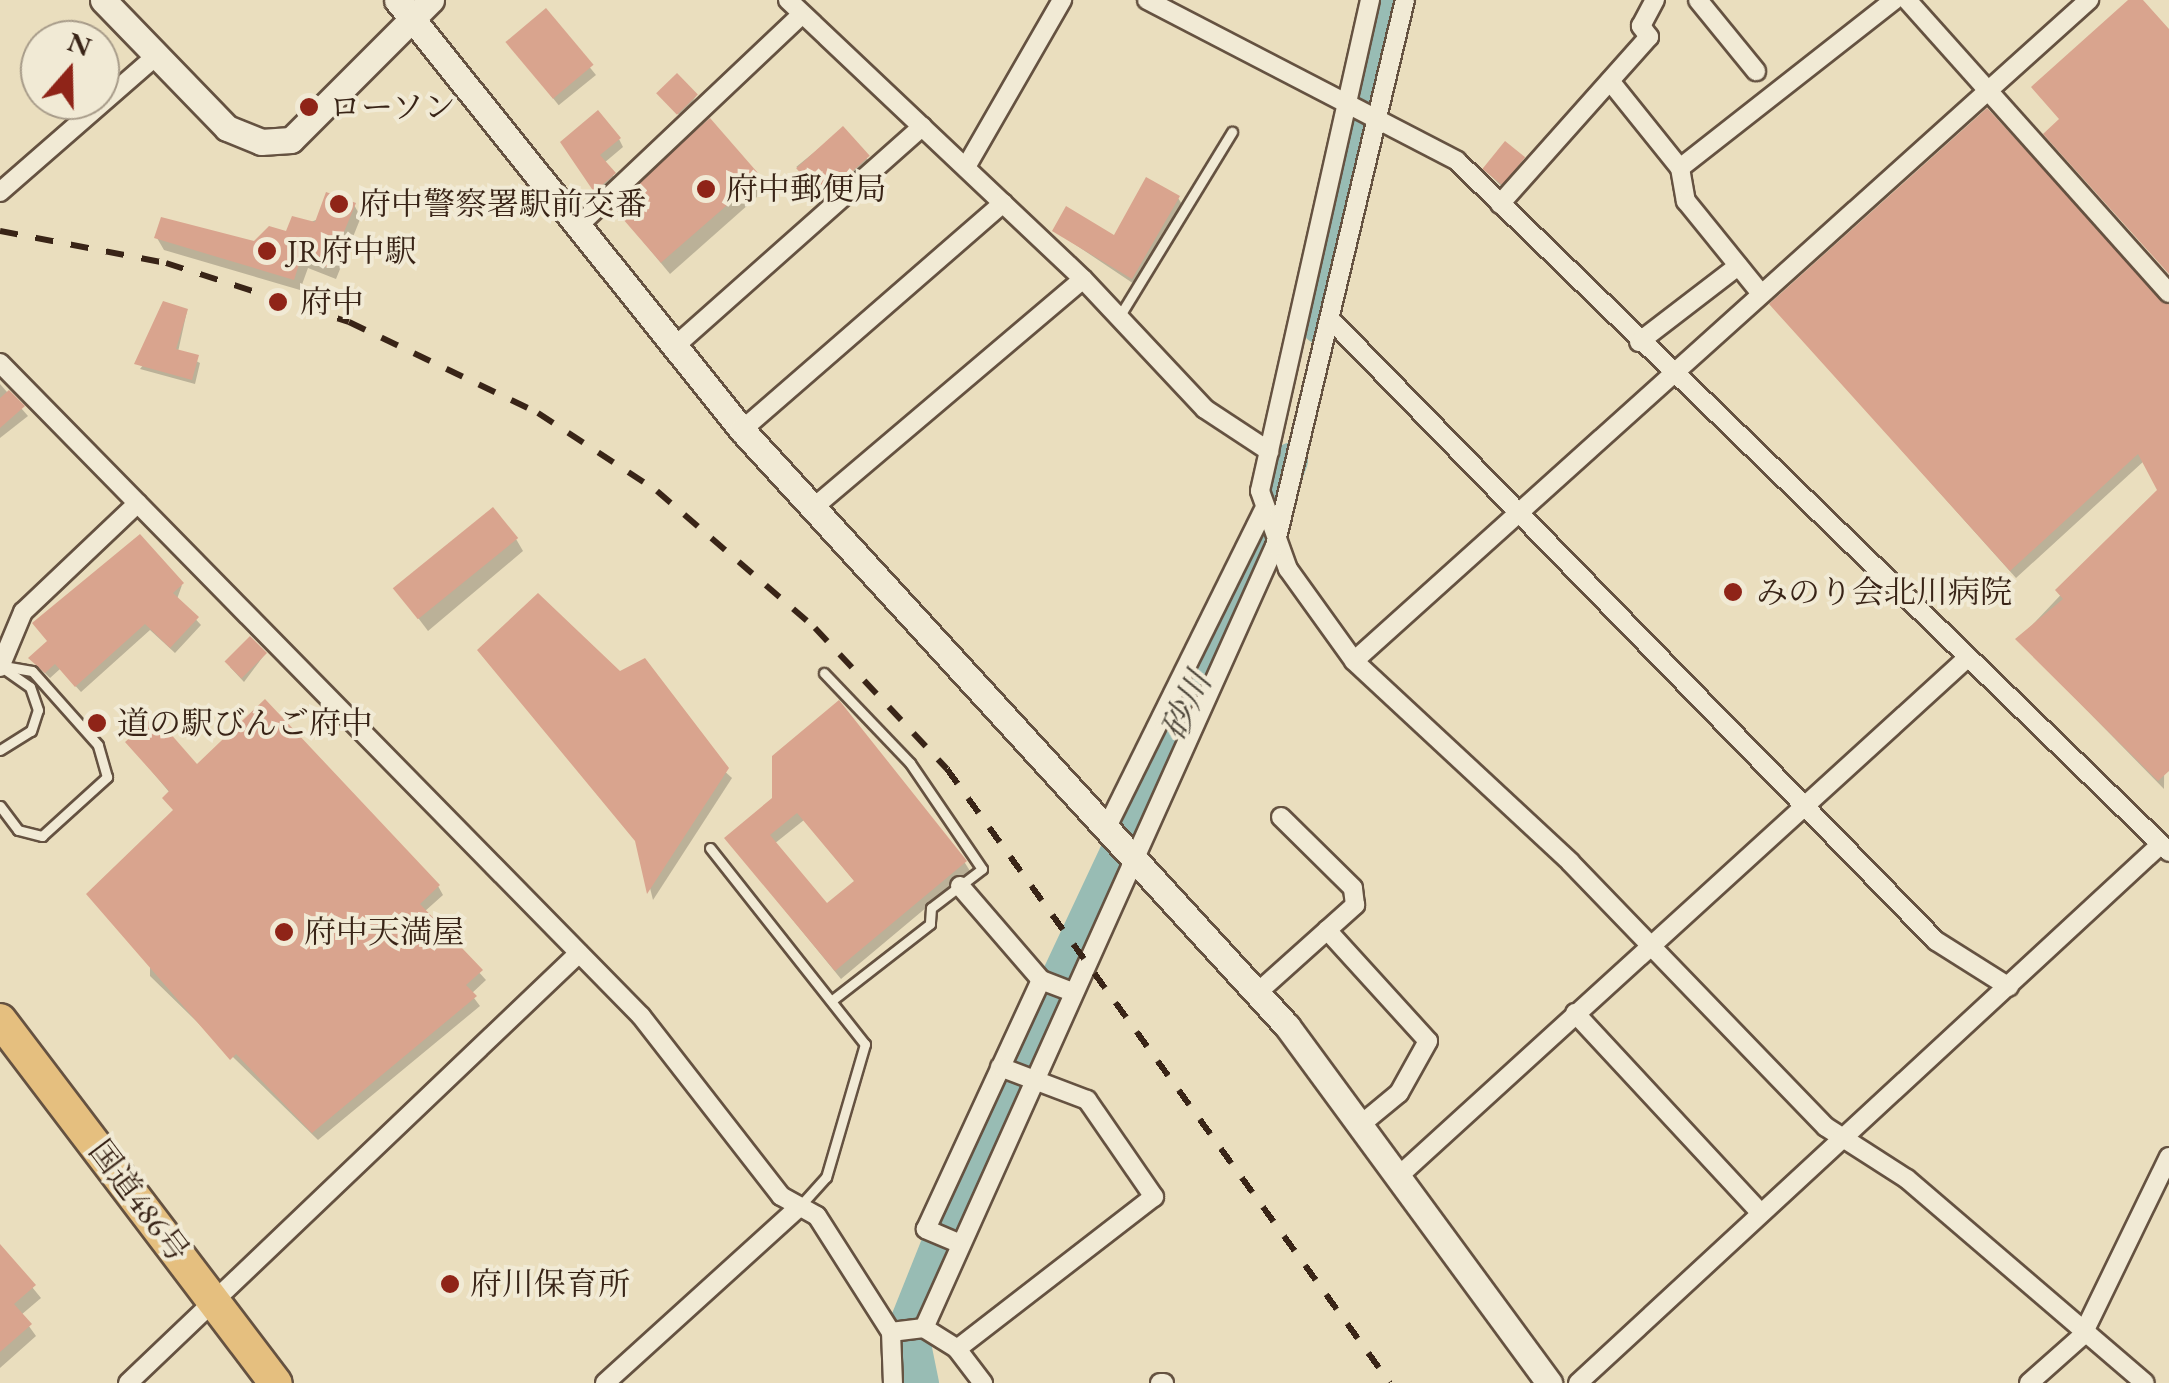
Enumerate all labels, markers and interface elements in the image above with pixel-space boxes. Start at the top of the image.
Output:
north arrow [20,20,120,120]
text: N [63,23,96,64]
place label: ローソン [329,88,457,126]
marker: ローソン [298,96,320,118]
place label: 府中郵便局 [726,170,886,208]
marker: 府中郵便局 [695,178,717,200]
place label: 府中警察署駅前交番 [359,185,647,223]
marker: 府中警察署駅前交番 [328,193,350,215]
place label: JR府中駅 [287,232,417,270]
marker: JR府中駅 [256,240,278,262]
place label: 府中 [300,283,364,321]
marker: 府中 [265,289,291,315]
place label: みのり会北川病院 [1756,573,2012,611]
marker: みのり会北川病院 [1720,579,1746,605]
water label: 砂川 [1152,665,1220,747]
place label: 道の駅びんご府中 [117,704,373,742]
marker: 道の駅びんご府中 [86,712,108,734]
place label: 府中天満屋 [304,913,464,951]
marker: 府中天満屋 [273,921,295,943]
street label: 国道486号 [81,1133,197,1269]
place label: 府川保育所 [470,1265,630,1303]
marker: 府川保育所 [439,1273,461,1295]

